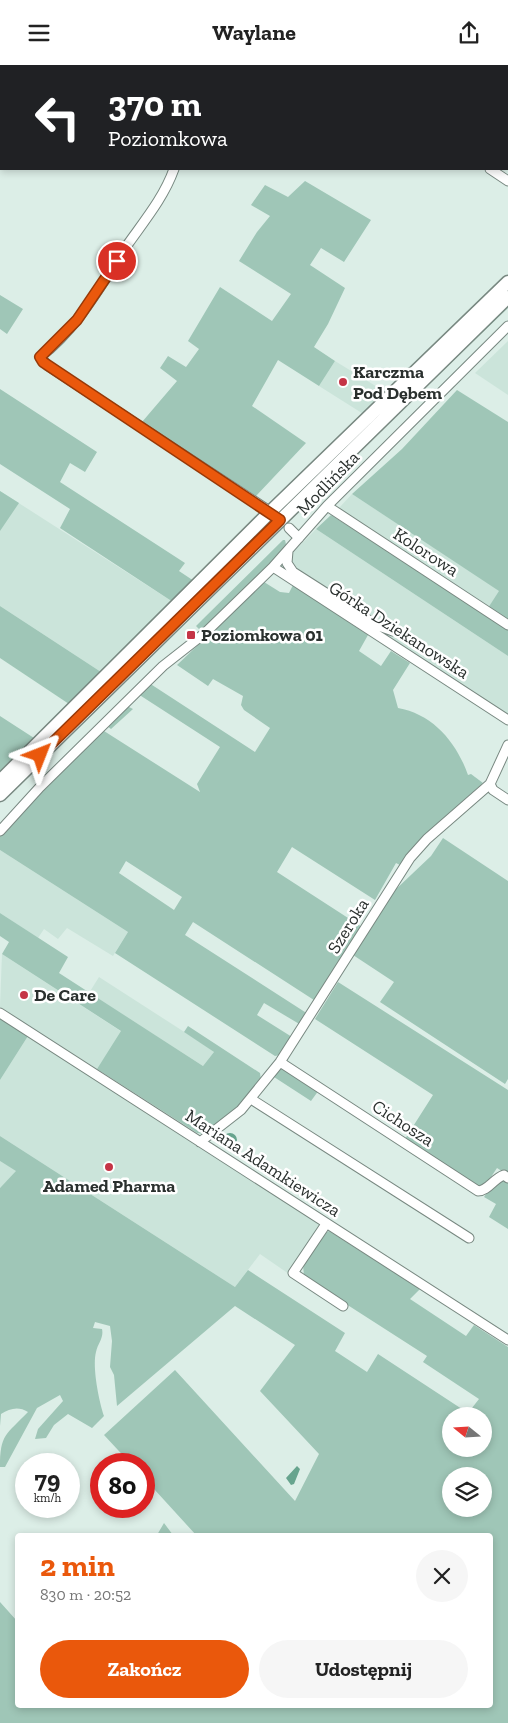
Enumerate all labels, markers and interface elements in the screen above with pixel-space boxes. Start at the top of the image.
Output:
icon: menu [25,19,53,47]
text: Waylane [212,19,296,46]
icon: share [455,19,483,47]
text: 370 m [108,83,201,125]
icon: left [25,85,90,150]
text: Poziomkowa [108,125,228,152]
pin [96,240,138,282]
icon: arrive [103,247,131,275]
place label: Karczma Pod Dębem [353,361,442,404]
marker: Karczma Pod Dębem [337,376,349,388]
street label: Modlińska [292,446,364,520]
street label: Kolorowa [389,523,463,581]
street label: Górka Dziekanowska [325,576,473,684]
place label: Poziomkowa 01 [201,624,323,646]
marker: Poziomkowa 01 [185,629,197,641]
position arrow [13,728,65,780]
street label: Szeroka [322,894,374,958]
place label: De Care [34,984,96,1006]
marker: De Care [18,989,30,1001]
street label: Cichosza [368,1095,438,1151]
street label: Mariana Adamkiewicza [181,1105,345,1222]
marker: Adamed Pharma [103,1161,115,1173]
place label: Adamed Pharma [43,1175,175,1197]
north arrow [442,1407,492,1457]
map controls [442,1407,492,1517]
speed limit sign: 80 [90,1453,155,1518]
text: 79 [35,1464,60,1494]
button: layers [442,1467,492,1517]
text: km/h [34,1491,61,1505]
text: 2 min [40,1548,115,1584]
button: close [416,1550,468,1602]
text: 830 m · 20:52 [40,1585,131,1604]
button: Zakończ [40,1640,249,1698]
button: Udostępnij [259,1640,468,1698]

